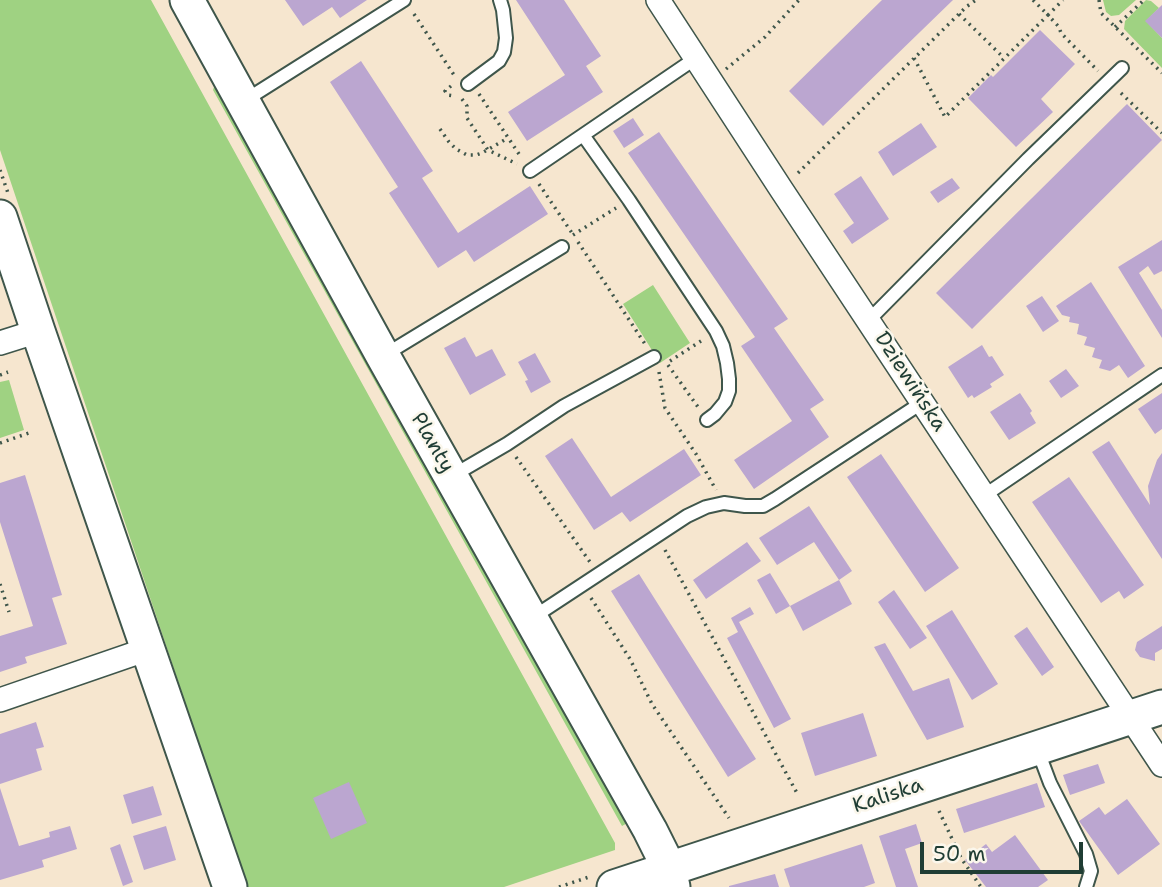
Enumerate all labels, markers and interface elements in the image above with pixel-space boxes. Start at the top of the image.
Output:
street label: Dziewińska [868,327,952,437]
street label: Planty [405,409,459,477]
street label: Kaliska [850,773,926,819]
scale bar [924,828,1087,872]
text: 50 m [933,840,986,868]

